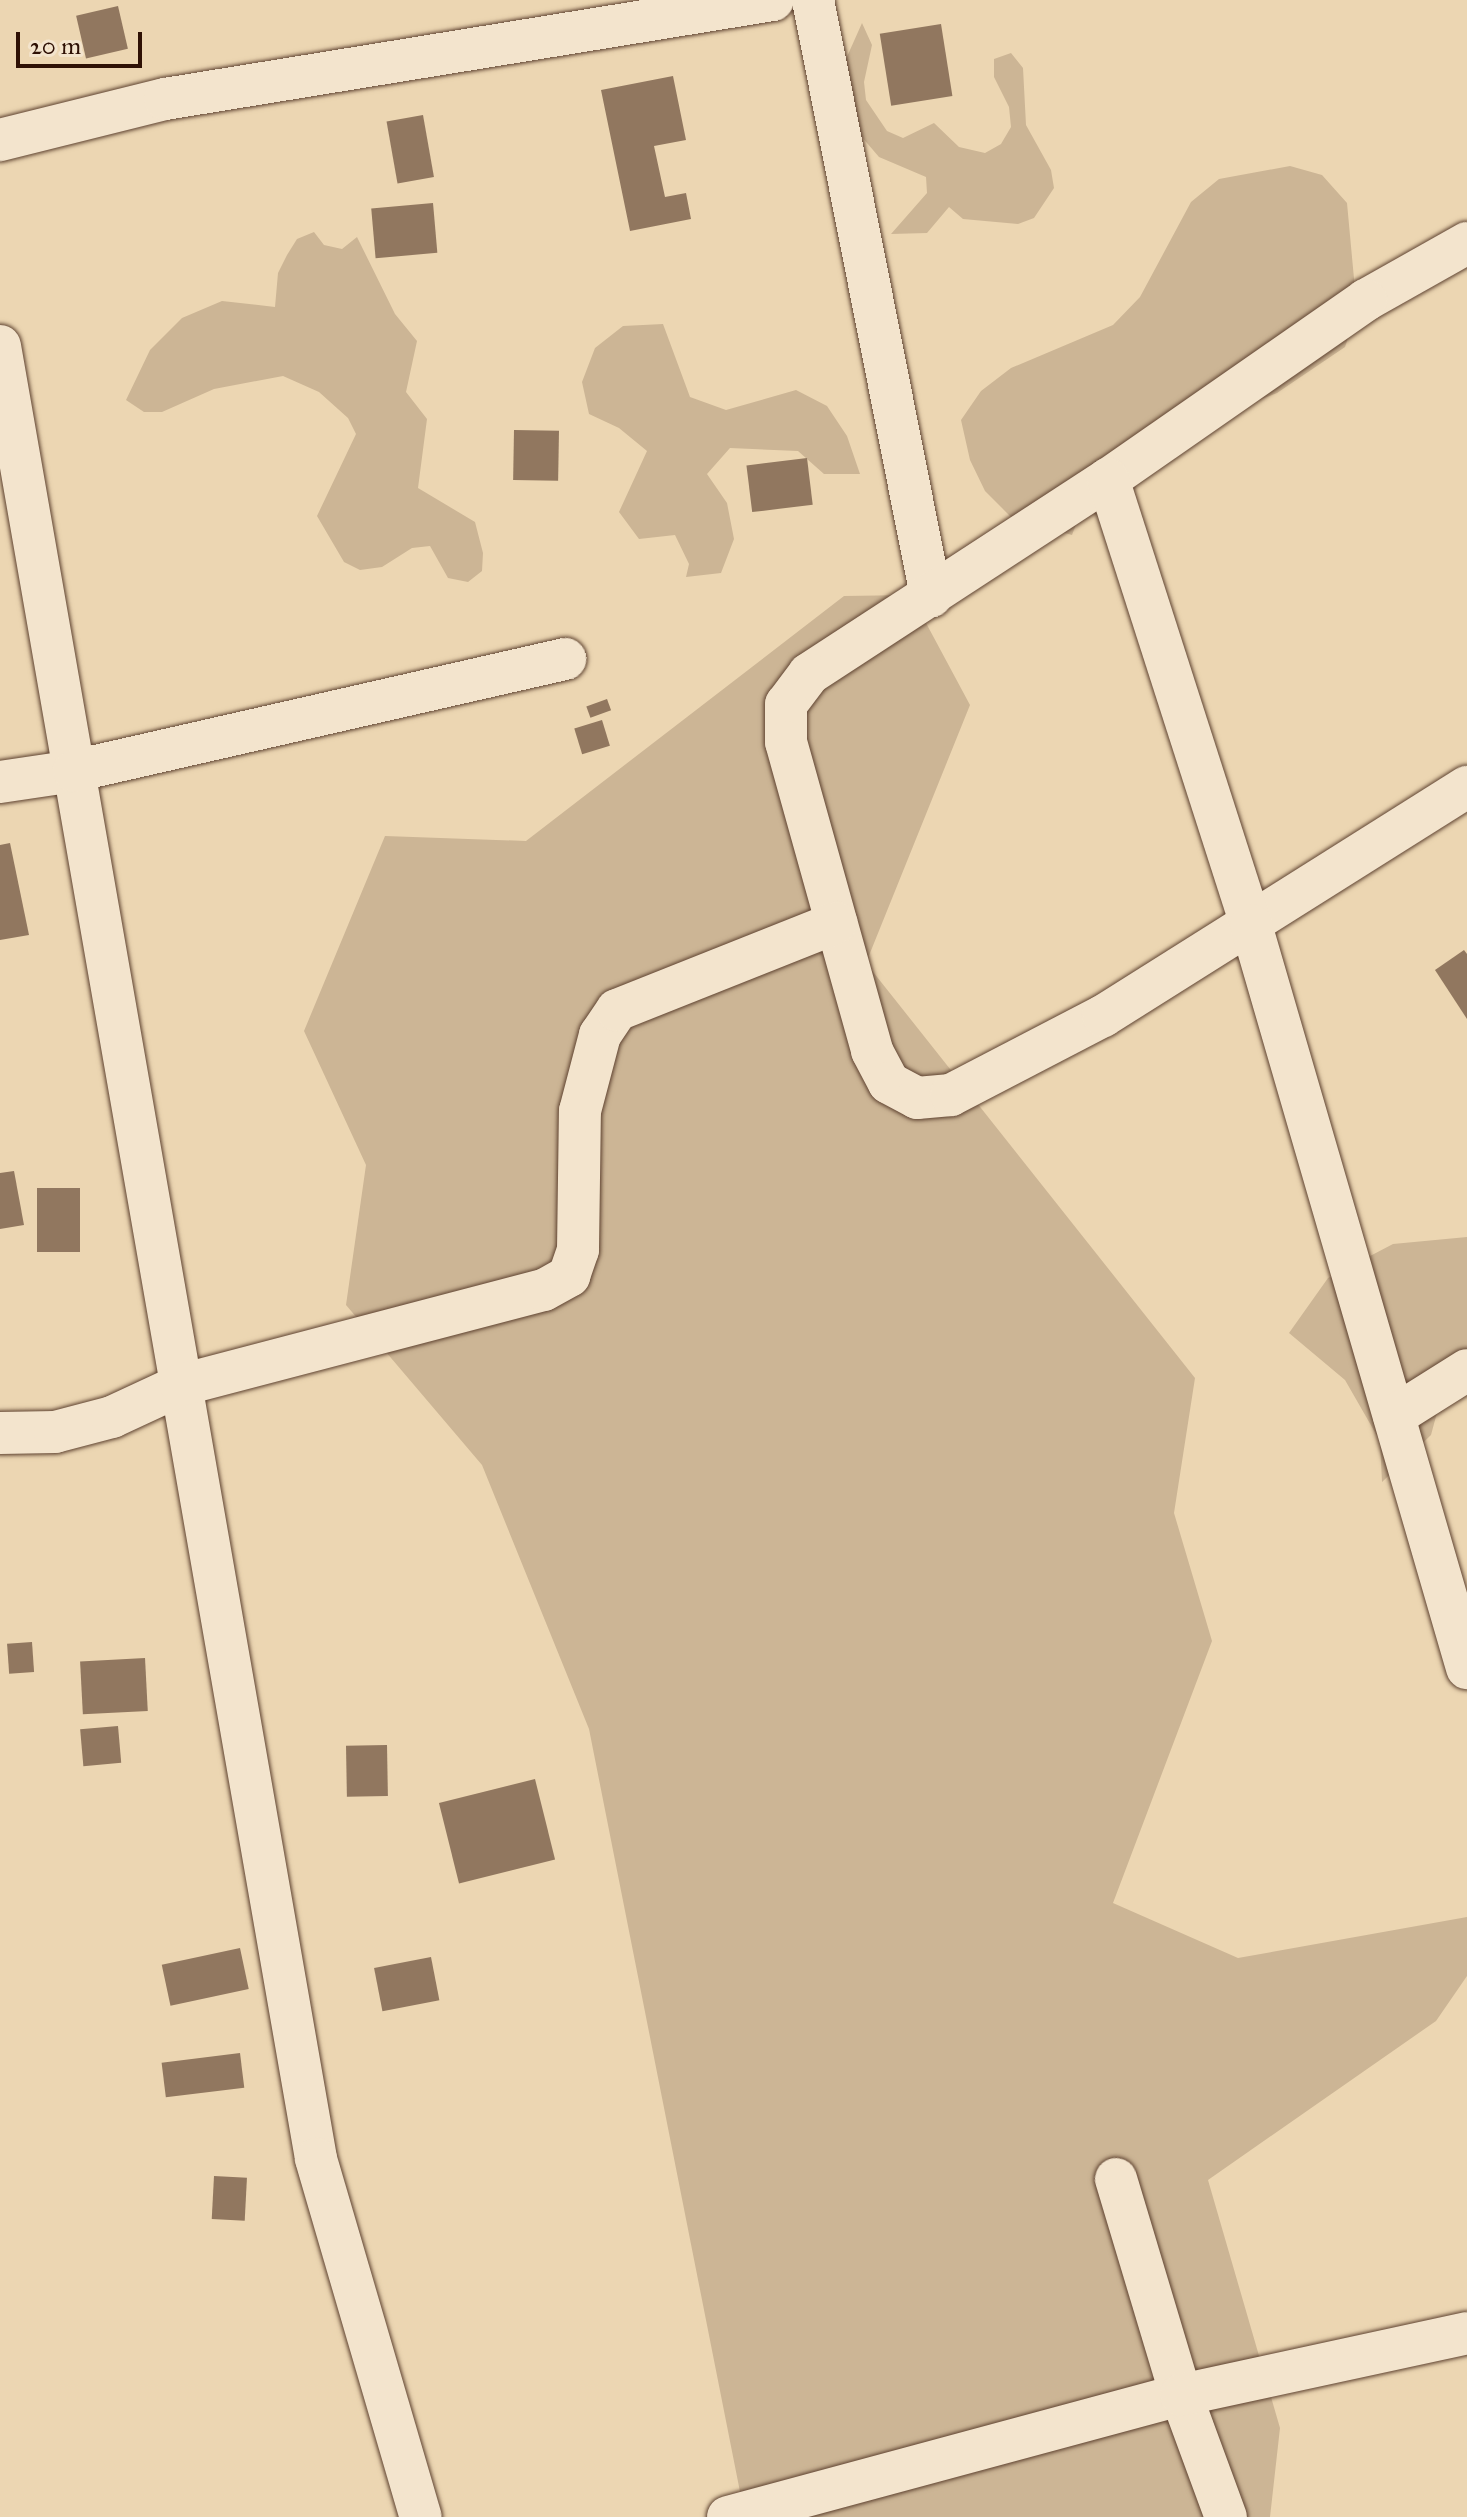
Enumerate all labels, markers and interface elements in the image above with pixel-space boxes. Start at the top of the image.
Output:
scale bar [20,16,146,66]
text: 20 m [30,31,81,61]

